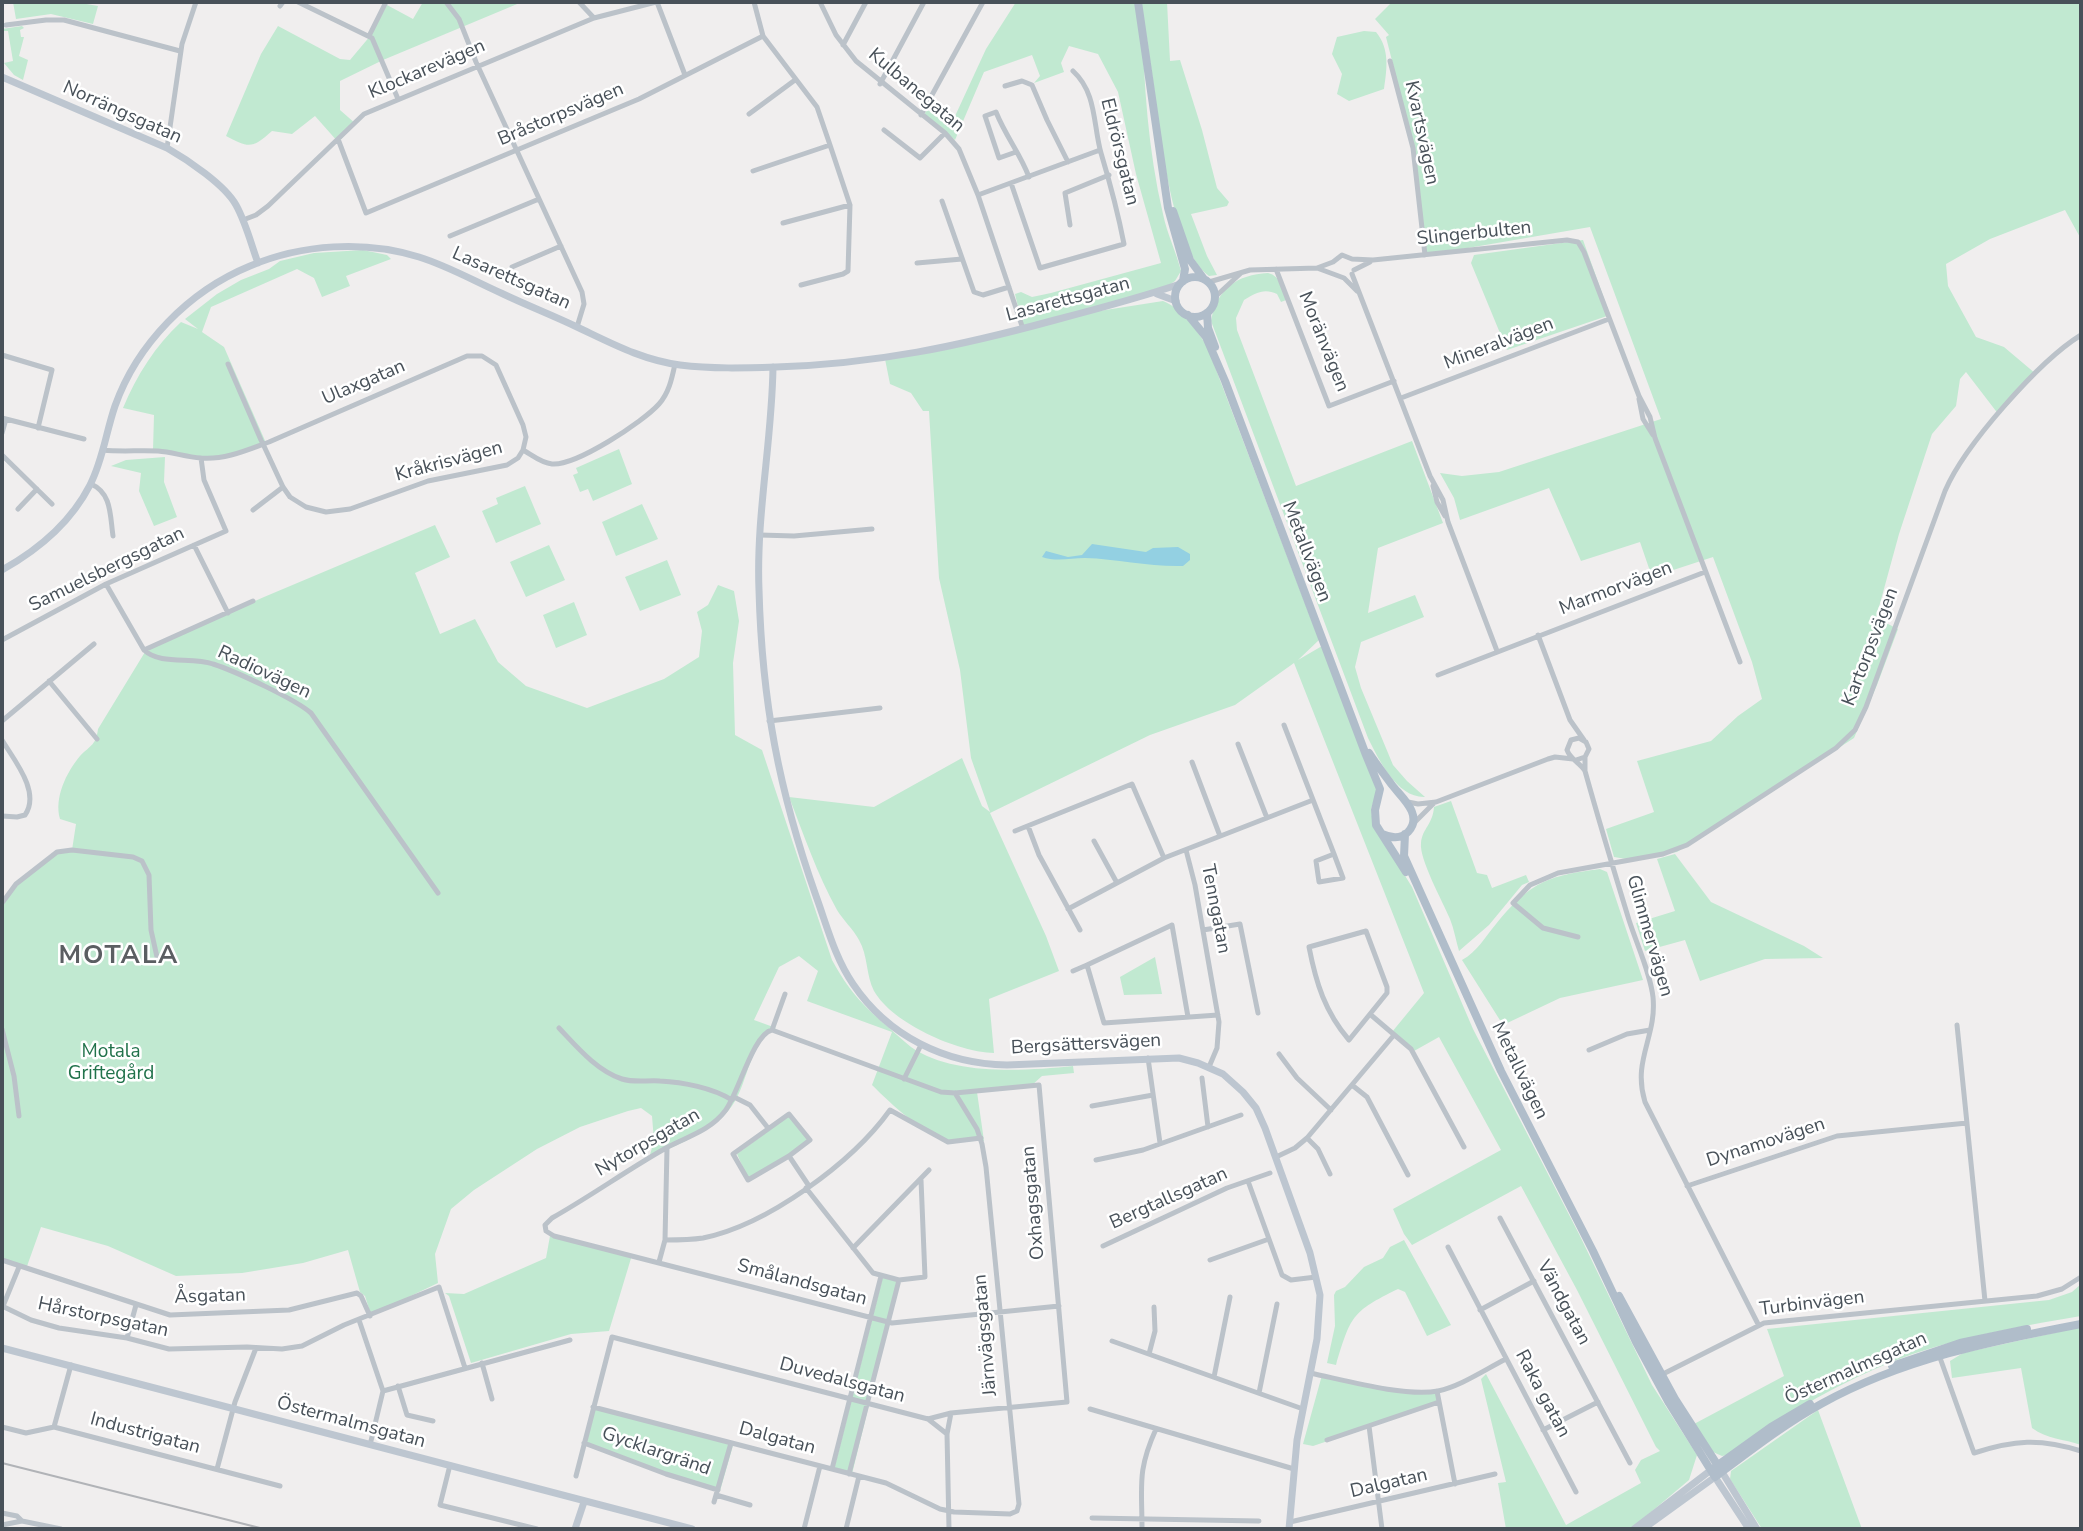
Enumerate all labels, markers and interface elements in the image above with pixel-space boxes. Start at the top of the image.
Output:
street label: Klockarevägen [365,35,489,105]
street label: Kulbanegatan [863,44,969,138]
street label: Norrängsgatan [59,77,185,149]
street label: Bråstorpsvägen [495,78,627,152]
street label: Kvartsvägen [1399,79,1443,187]
street label: Eldrörsgatan [1095,96,1143,208]
street label: Slingerbulten [1416,217,1532,251]
street label: Lasarettsgatan [448,243,574,315]
street label: Lasarettsgatan [1004,273,1132,327]
street label: Moränvägen [1293,289,1353,395]
street label: Mineralvägen [1441,313,1557,375]
street label: Ulaxgatan [319,355,409,411]
street label: Kråkrisvägen [393,437,505,487]
street label: Metallvägen [1276,499,1336,605]
street label: Samuelsbergsgatan [25,522,189,618]
street label: Marmorvägen [1556,557,1676,621]
street label: Kartorpsvägen [1838,585,1904,709]
street label: Radiovägen [214,641,314,705]
street label: Tenngatan [1195,862,1235,956]
street label: Glimmervägen [1621,873,1677,999]
district label: MOTALA [59,941,179,973]
street label: Metallvägen [1486,1018,1552,1124]
street label: Bergsättersvägen [1010,1030,1162,1060]
park label: Motala Griftegård [68,1041,154,1085]
street label: Nytorpsgatan [592,1104,704,1182]
street label: Dynamovägen [1704,1113,1828,1173]
street label: Oxhagsgatan [1018,1145,1050,1261]
street label: Bergtallsgatan [1107,1163,1231,1235]
street label: Smålandsgatan [735,1255,869,1311]
street label: Vändgatan [1531,1257,1595,1349]
street label: Järnvägsgatan [969,1273,1003,1397]
street label: Åsgatan [174,1284,246,1310]
street label: Turbinvägen [1758,1286,1866,1322]
street label: Hårstorpsgatan [36,1293,170,1343]
street label: Östermalmsgatan [1781,1327,1931,1411]
street label: Raka gatan [1509,1346,1575,1442]
street label: Duvedalsgatan [777,1353,907,1409]
street label: Östermalmsgatan [274,1392,428,1454]
street label: Industrigatan [87,1408,203,1460]
street label: Dalgatan [736,1418,818,1460]
street label: Gycklargränd [598,1423,714,1481]
street label: Dalgatan [1348,1464,1430,1504]

